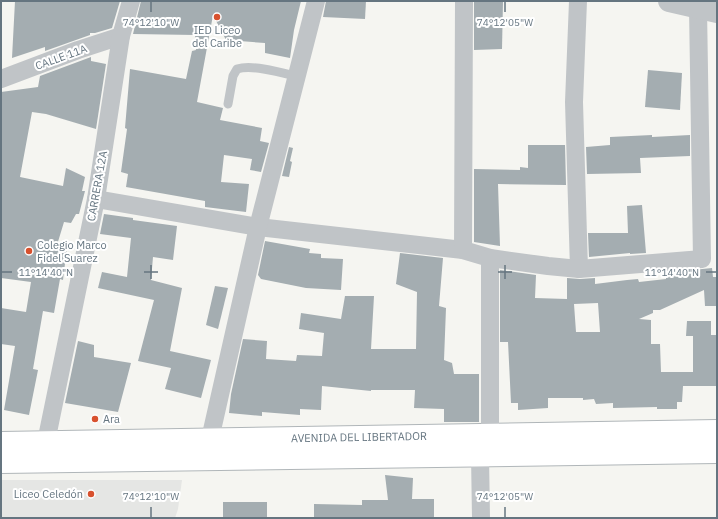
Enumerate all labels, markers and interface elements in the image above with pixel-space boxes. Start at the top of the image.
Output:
marker: IED Liceo del Caribe [212,12,222,22]
text: 74°12'10"W [123,16,179,29]
text: 74°12'05"W [477,16,533,29]
place label: IED Liceo del Caribe [192,23,242,50]
street label: CALLE 11A [33,41,89,73]
street label: CARRERA 12A [84,150,110,222]
place label: Colegio Marco Fidel Suarez [37,238,107,265]
marker: Colegio Marco Fidel Suarez [24,246,34,256]
text: 11°14'40"N [19,266,73,279]
text: 11°14'40"N [645,266,699,279]
place label: Ara [103,412,120,426]
marker: Ara [90,414,100,424]
street label: AVENIDA DEL LIBERTADOR [291,429,427,445]
place label: Liceo Celedón [14,487,83,501]
marker: Liceo Celedón [86,489,96,499]
text: 74°12'10"W [123,490,179,503]
text: 74°12'05"W [477,490,533,503]

